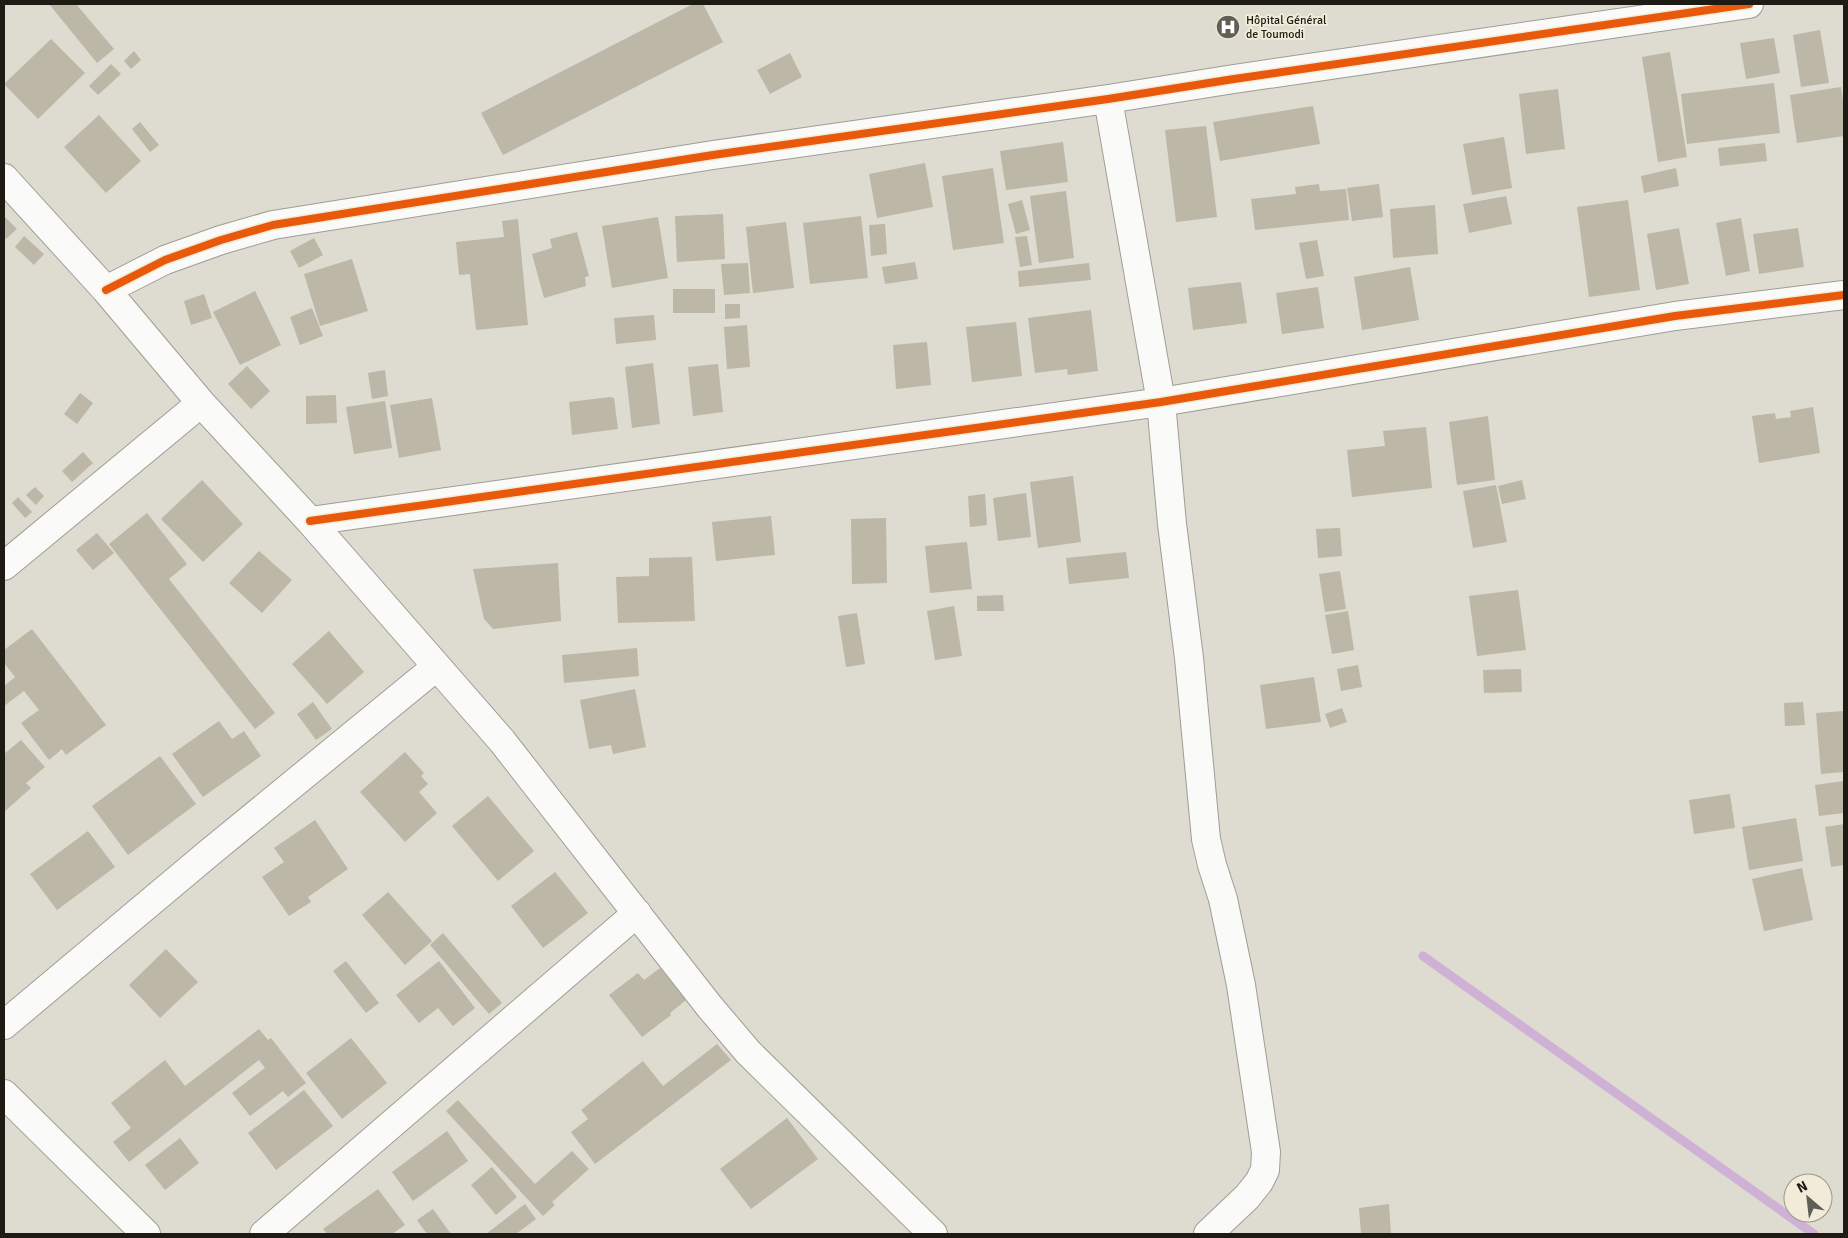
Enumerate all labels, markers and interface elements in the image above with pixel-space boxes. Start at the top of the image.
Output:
place label: Hôpital Général de Toumodi [1246,13,1327,42]
hospital icon: Hôpital Général de Toumodi [1215,14,1241,40]
north arrow [1783,1173,1833,1223]
text: N [1794,1177,1810,1197]

